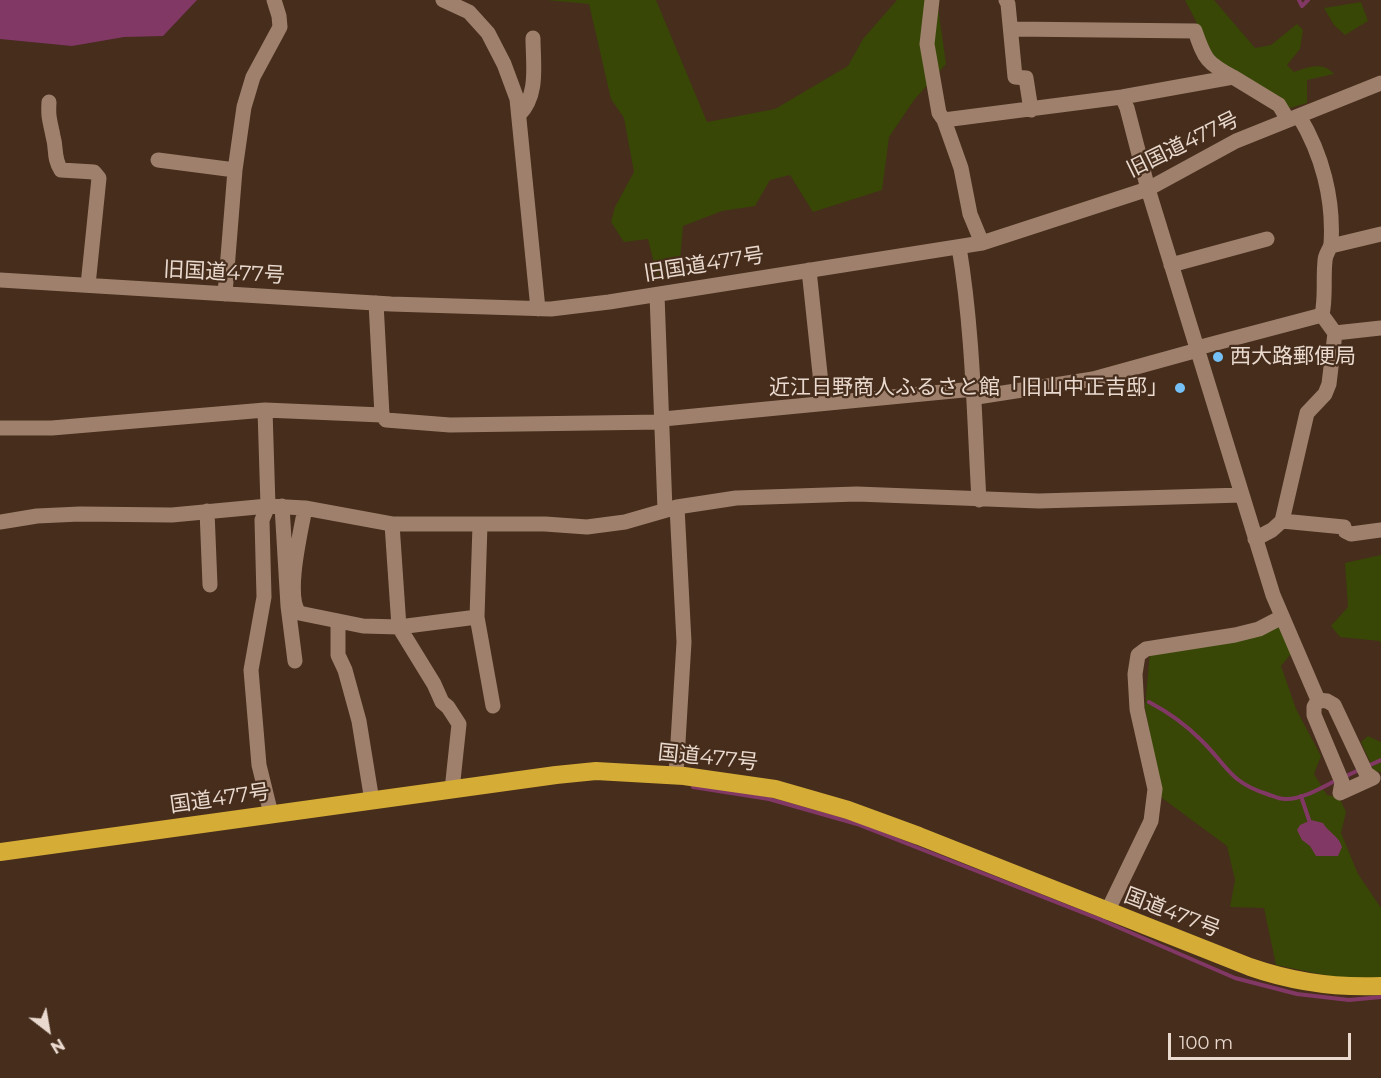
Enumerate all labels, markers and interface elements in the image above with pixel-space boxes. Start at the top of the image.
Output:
street label: 旧国道477号 [1123,107,1243,183]
street label: 旧国道477号 [642,243,766,287]
street label: 旧国道477号 [163,257,285,289]
place label: 西大路郵便局 [1230,344,1356,370]
marker: 西大路郵便局 [1211,350,1225,364]
place label: 近江日野商人ふるさと館「旧山中正吉邸」 [769,375,1168,401]
marker: 近江日野商人ふるさと館「旧山中正吉邸」 [1173,381,1187,395]
street label: 国道477号 [657,740,759,776]
street label: 国道477号 [168,780,272,818]
street label: 国道477号 [1121,883,1223,943]
north arrow [18,1000,78,1060]
scale bar [1171,1021,1354,1059]
text: 100 m [1179,1032,1233,1054]
text: N [47,1034,68,1057]

